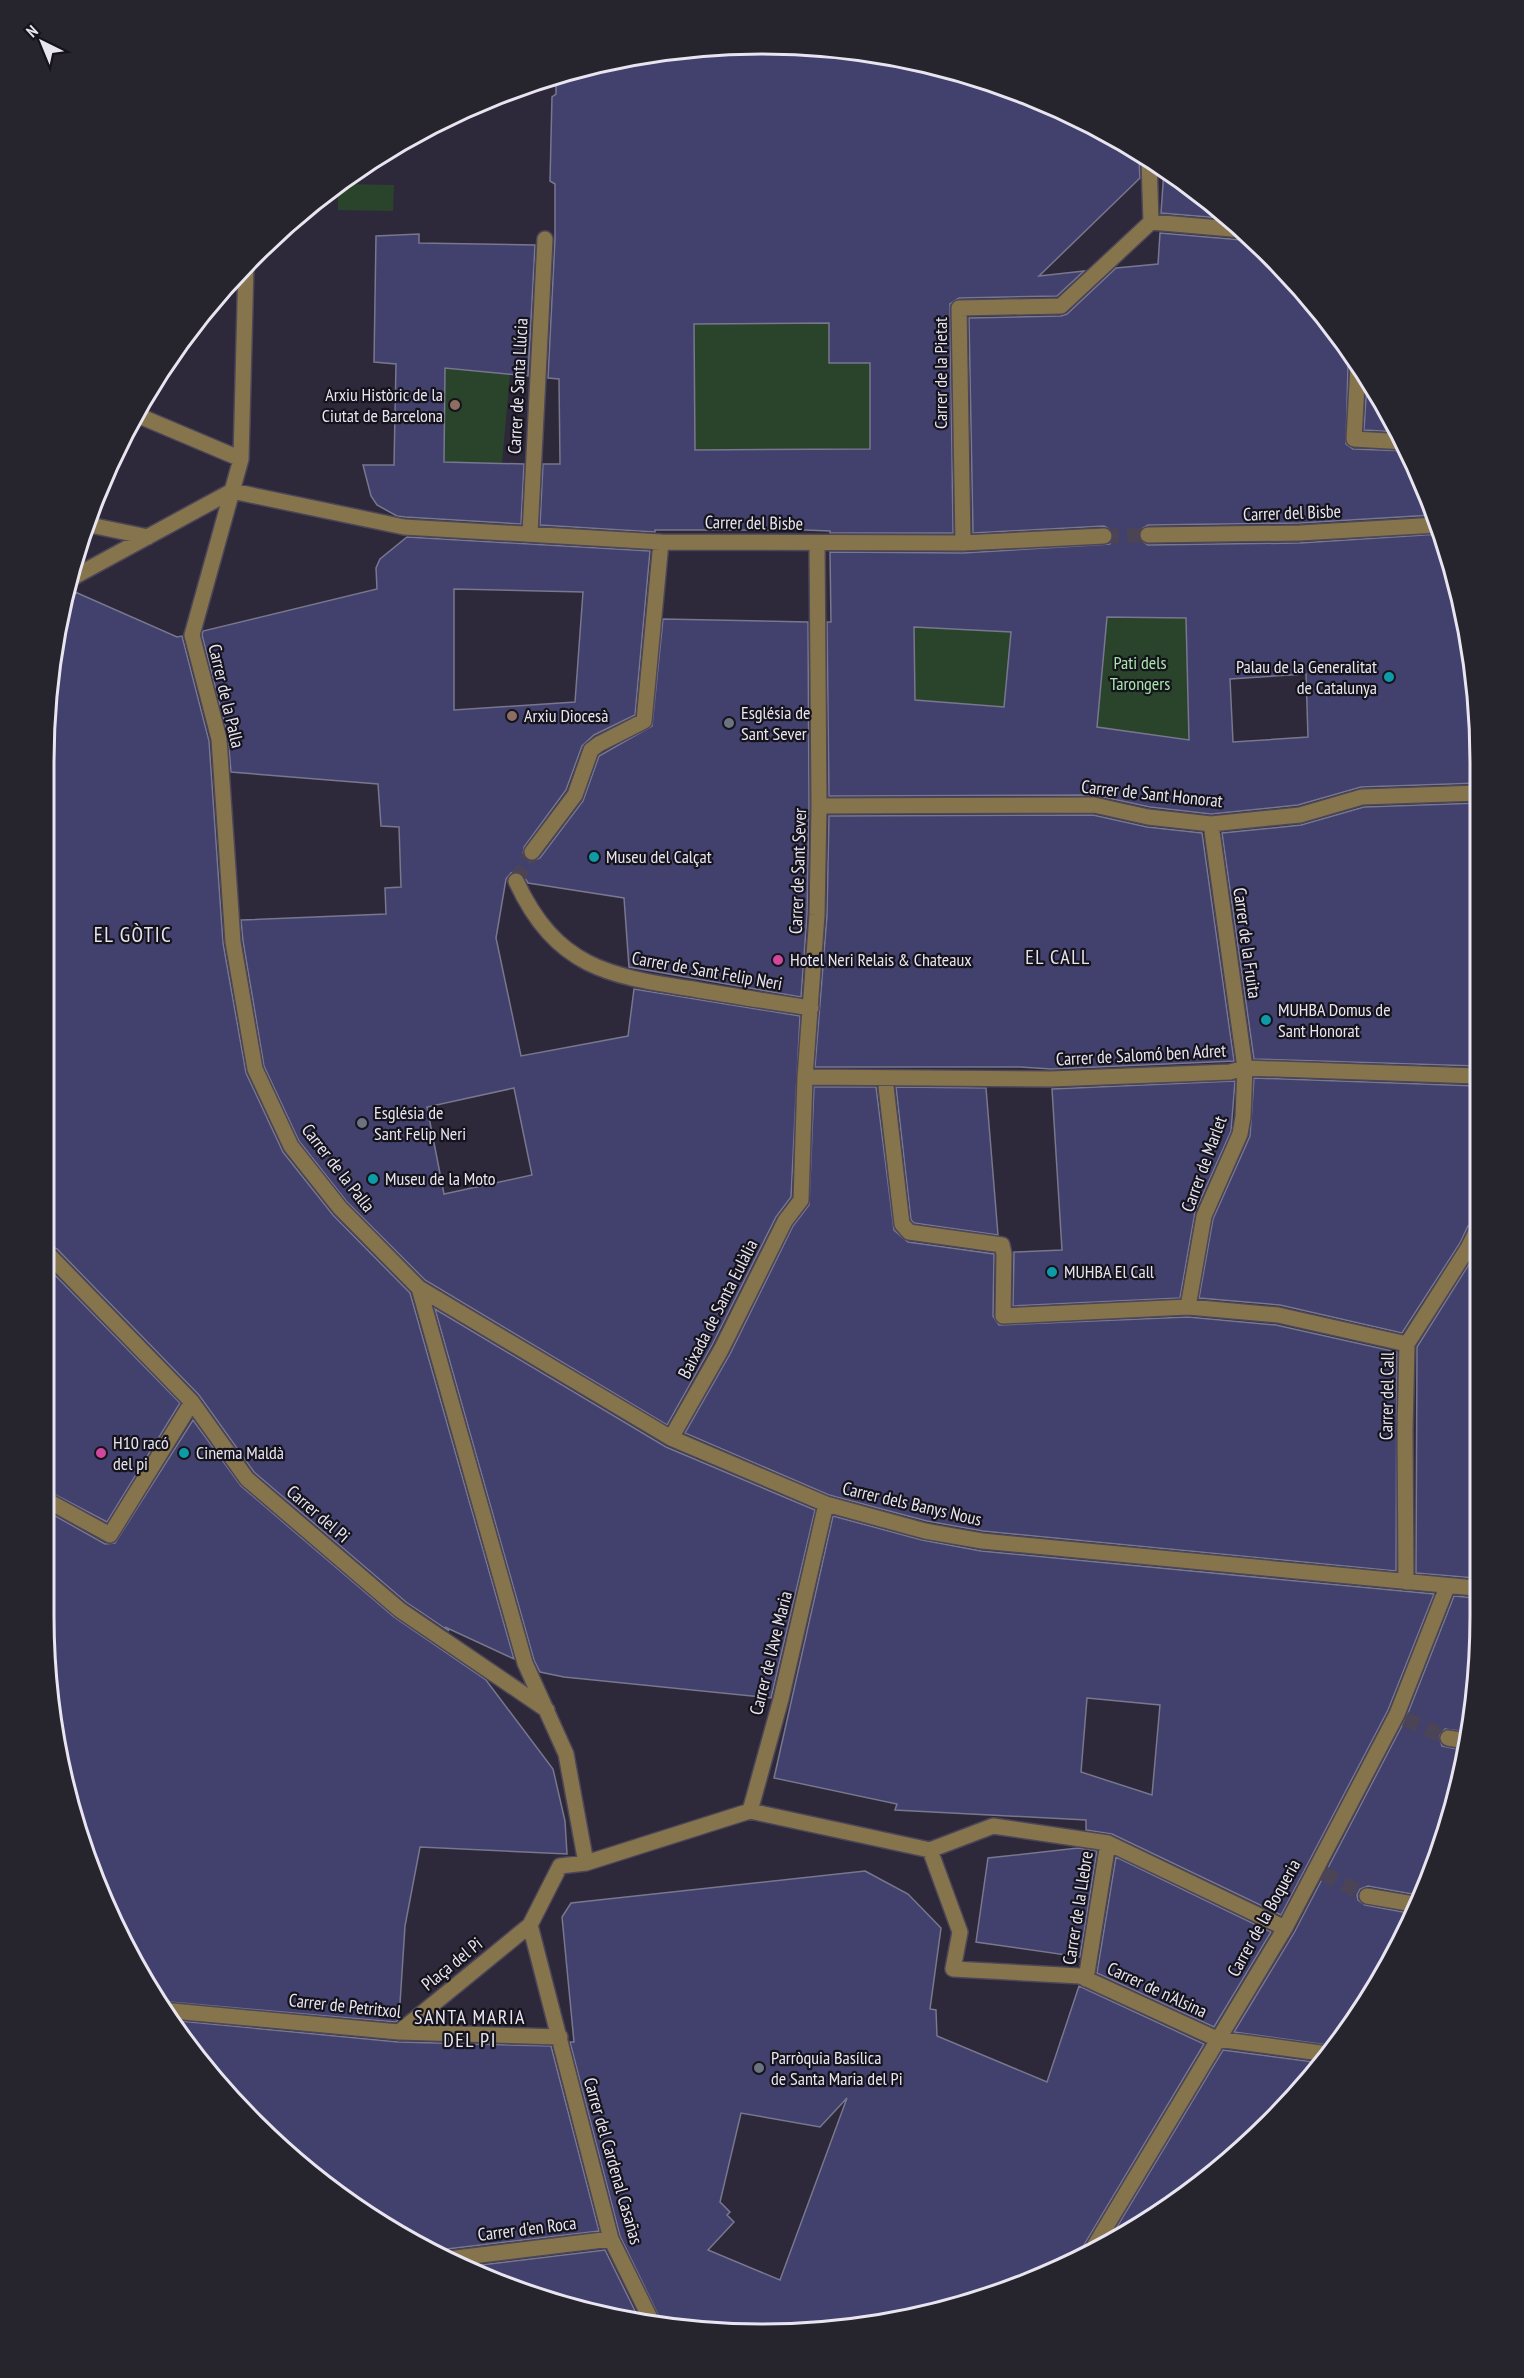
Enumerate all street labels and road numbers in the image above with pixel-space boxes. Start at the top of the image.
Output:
street label: Carrer de Santa Llúcia [502,317,533,455]
street label: Carrer de la Pietat [929,317,952,429]
street label: Carrer del Bisbe [1243,499,1341,526]
street label: Carrer del Bisbe [705,510,803,535]
street label: Carrer de la Palla [203,642,250,750]
street label: Carrer de Sant Honorat [1080,775,1224,812]
street label: Carrer de Sant Sever [784,808,811,934]
street label: Carrer de la Fruita [1228,886,1267,1000]
street label: Carrer de Sant Felip Neri [630,946,784,995]
street label: Carrer de Salomó ben Adret [1055,1039,1227,1070]
street label: Carrer de Marlet [1176,1113,1232,1215]
street label: Carrer de la Palla [297,1119,380,1217]
street label: Baixada de Santa Eulàlia [673,1235,763,1382]
street label: Carrer del Call [1374,1351,1399,1440]
street label: Carrer dels Banys Nous [840,1476,984,1531]
street label: Carrer del Pi [282,1480,355,1547]
street label: Carrer de l'Ave Maria [744,1589,797,1717]
street label: Carrer de la Llebre [1057,1849,1098,1966]
street label: Carrer de la Boqueria [1222,1855,1305,1981]
street label: Plaça del Pi [416,1932,487,1995]
street label: Carrer de n'Alsina [1104,1956,1211,2023]
street label: Carrer de Petritxol [288,1988,403,2023]
street label: Carrer del Cardenal Casañas [579,2075,648,2247]
street label: Carrer d'en Roca [476,2211,578,2246]

